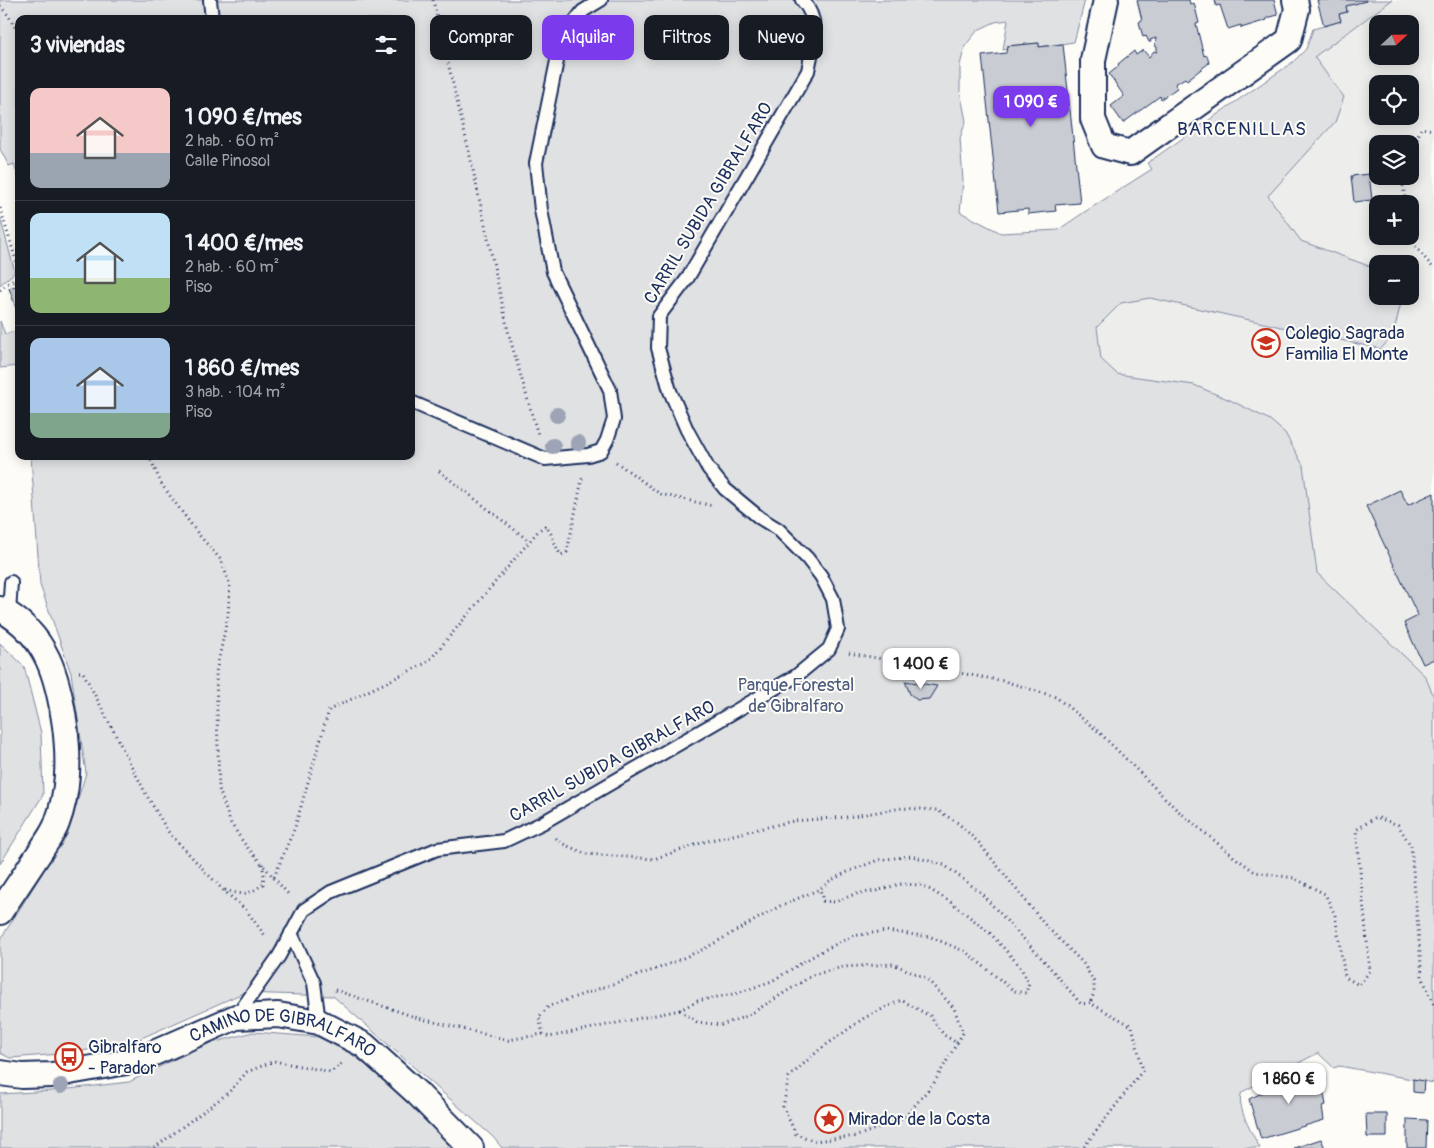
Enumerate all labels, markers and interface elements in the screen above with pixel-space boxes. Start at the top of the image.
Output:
chip: Comprar [430,15,532,60]
chip: Alquilar [542,15,634,60]
chip: Filtros [644,15,729,60]
chip: Nuevo [739,15,823,60]
north arrow [1369,15,1419,65]
map controls [1369,15,1419,305]
icon: filters [372,31,400,59]
text: 3 viviendas [30,32,125,59]
button: locate [1369,75,1419,125]
pin: 1 090 € [985,86,1077,128]
text: 1 090 € [1004,92,1058,112]
street label: CARRIL SUBIDA GIBRALFARO [639,98,778,308]
text: 1 090 €/mes [185,104,302,131]
icon: home [70,108,130,168]
district label: BARCENILLAS [1177,117,1307,141]
text: 2 hab. · 60 m² [185,131,279,151]
button: layers [1369,135,1419,185]
text: Calle Pinosol [185,151,270,171]
button: + [1369,195,1419,245]
text: 1 400 €/mes [185,230,303,257]
icon: home [70,233,130,293]
button: − [1369,255,1419,305]
text: 2 hab. · 60 m² [185,257,279,277]
text: Piso [185,277,212,297]
place label: Colegio Sagrada Familia El Monte [1285,322,1408,366]
school or university icon: Colegio Sagrada Familia El Monte [1251,328,1281,358]
text: 1 860 €/mes [185,355,299,382]
icon: home [70,358,130,418]
text: 3 hab. · 104 m² [185,382,285,402]
text: Piso [185,402,212,422]
pin: 1 400 € [875,648,967,690]
text: 1 400 € [894,654,948,674]
park label: Parque Forestal de Gibralfaro [738,674,854,718]
street label: CARRIL SUBIDA GIBRALFARO [506,695,719,828]
street label: CAMINO DE GIBRALFARO [186,1004,381,1062]
place label: Gibralfaro - Parador [88,1036,162,1080]
bus stop icon: Gibralfaro - Parador [54,1042,84,1072]
pin: 1 860 € [1243,1062,1335,1105]
text: 1 860 € [1263,1069,1315,1089]
place icon: Mirador de la Costa [814,1104,844,1134]
place label: Mirador de la Costa [848,1108,990,1131]

